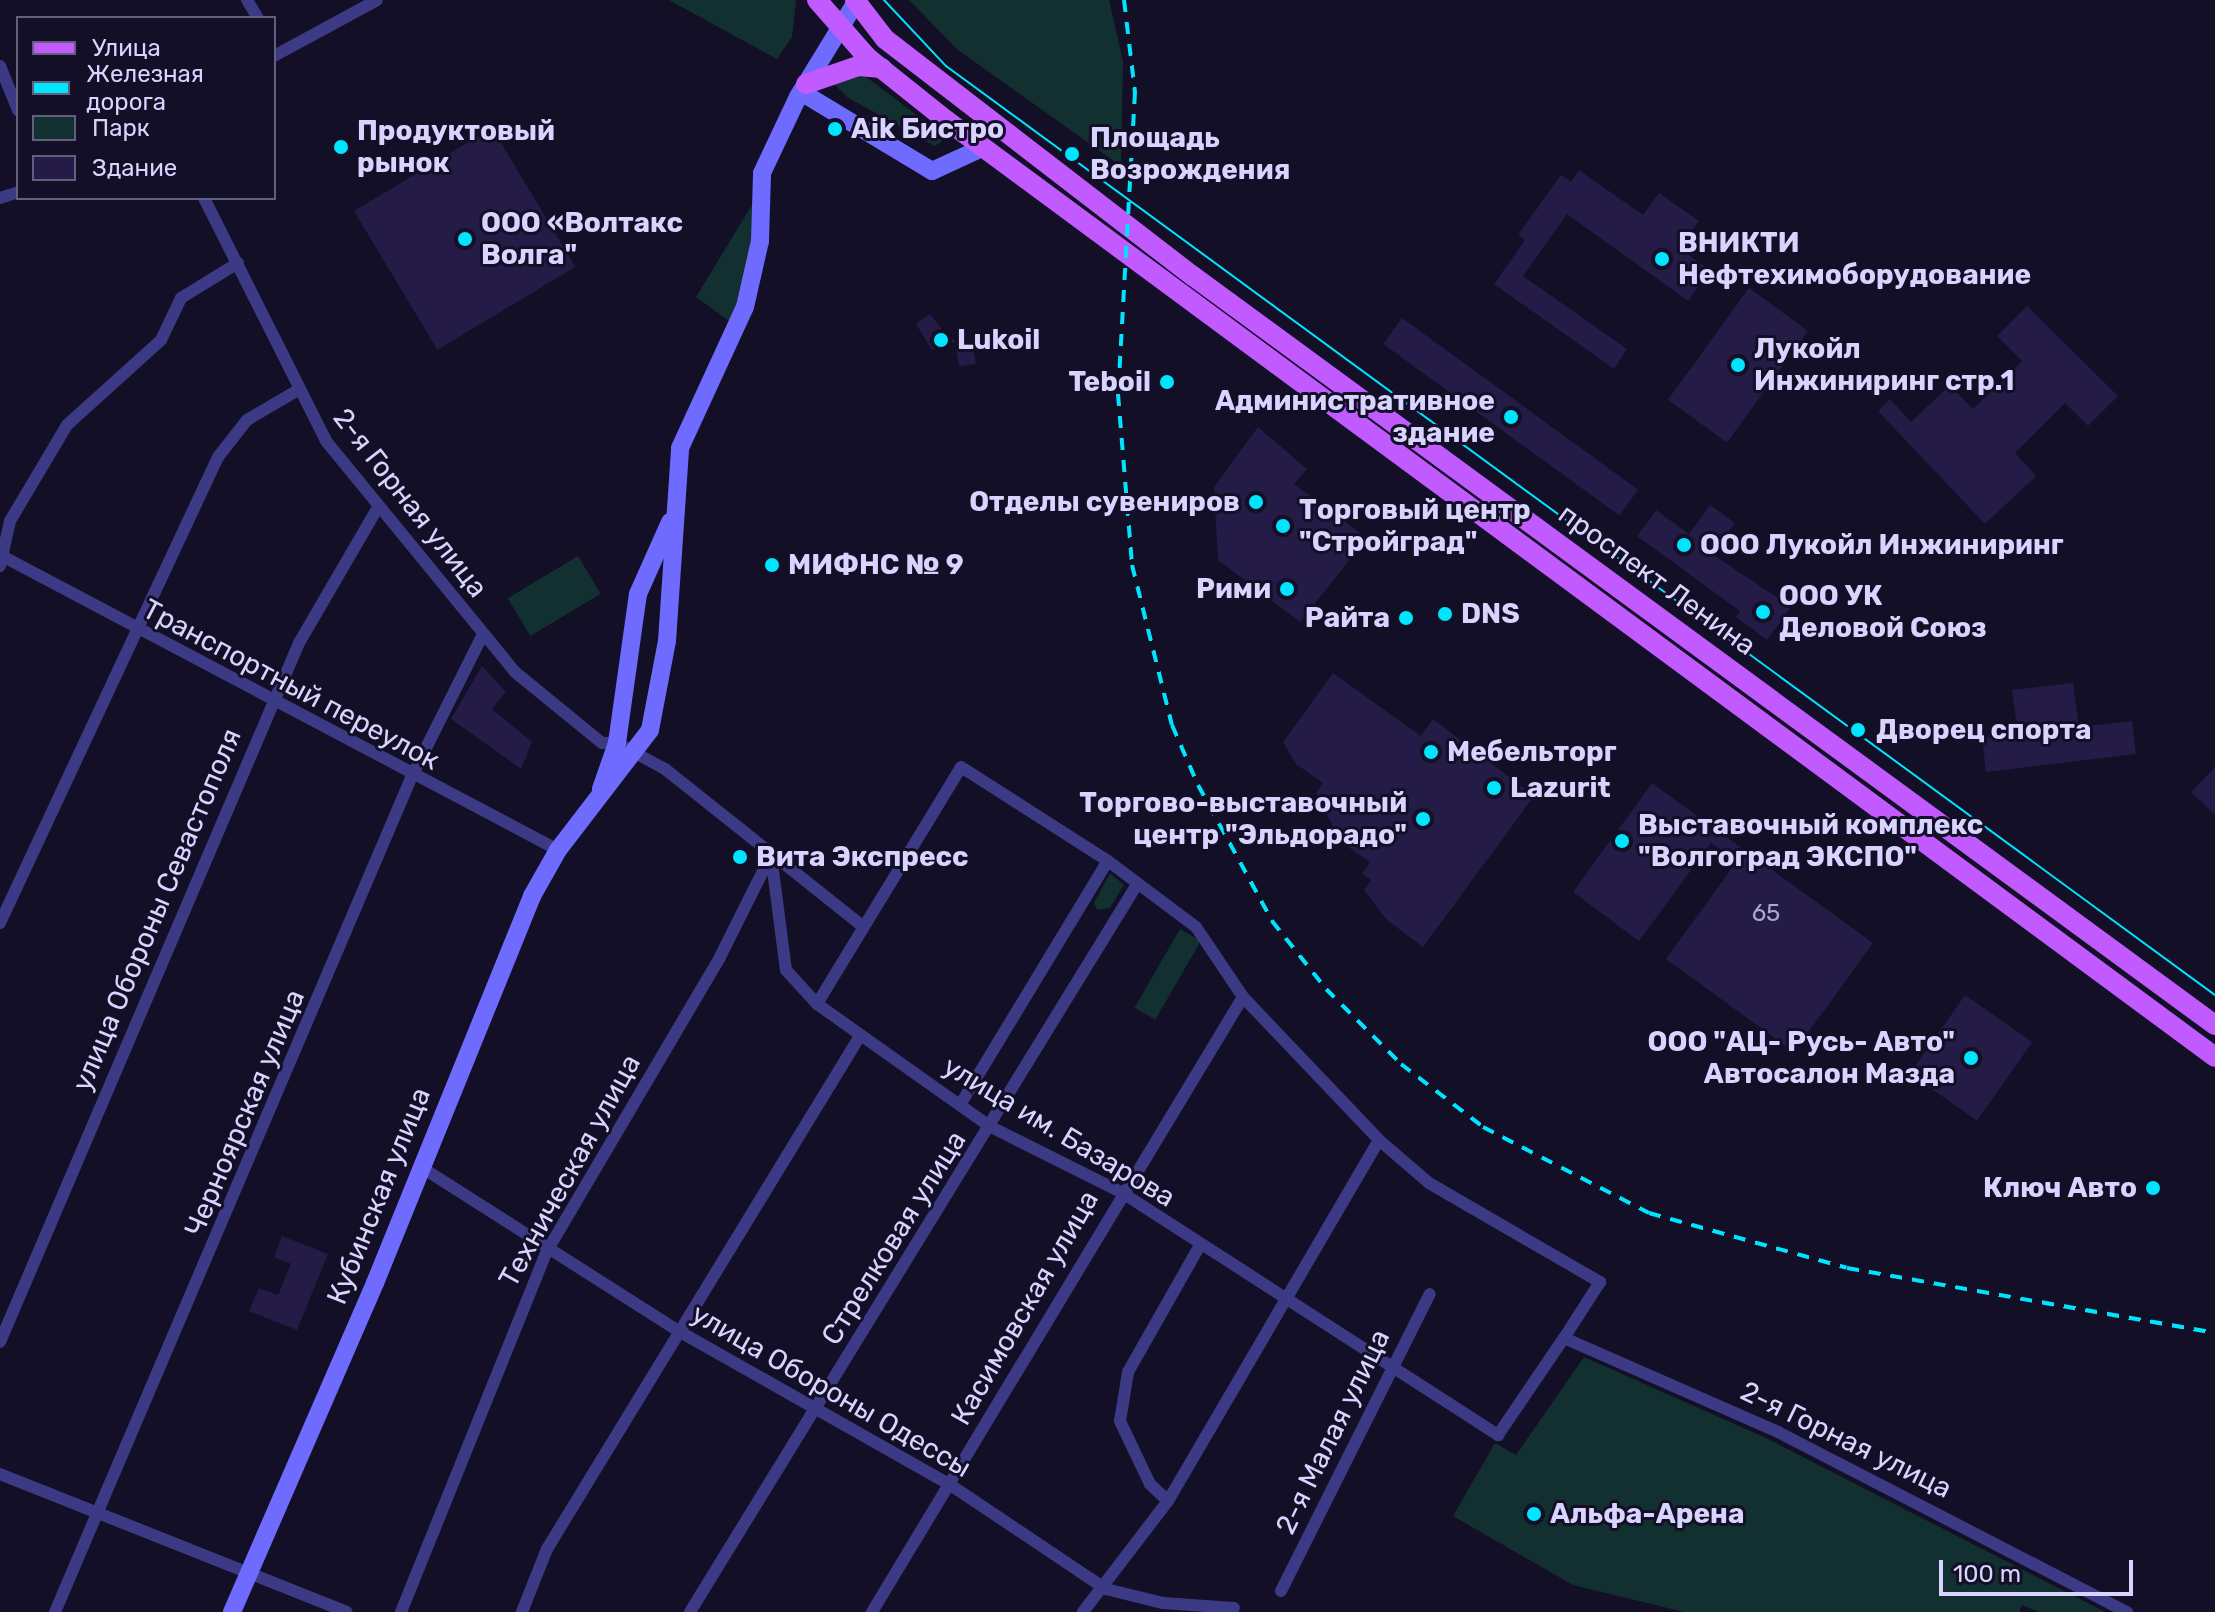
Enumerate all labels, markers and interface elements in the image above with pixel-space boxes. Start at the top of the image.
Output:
legend [16,16,276,200]
text: Улица [92,34,161,62]
text: Железная дорога [86,60,204,116]
place label: Aik Бистро [851,112,1004,146]
text: Парк [92,114,150,142]
place label: Продуктовый рынок [357,114,555,180]
marker: Aik Бистро [826,120,844,138]
place label: Площадь Возрождения [1090,121,1290,187]
marker: Продуктовый рынок [332,138,350,156]
marker: Площадь Возрождения [1061,143,1083,165]
text: Здание [92,154,177,182]
place label: ООО «Волтакс Волга" [481,206,683,272]
place label: ВНИКТИ Нефтехимоборудование [1678,226,2031,292]
marker: ООО «Волтакс Волга" [456,230,474,248]
marker: ВНИКТИ Нефтехимоборудование [1653,250,1671,268]
place label: Lukoil [957,323,1040,357]
marker: Lukoil [932,331,950,349]
place label: Лукойл Инжиниринг стр.1 [1754,332,2015,398]
marker: Лукойл Инжиниринг стр.1 [1729,356,1747,374]
place label: Teboil [1068,365,1151,399]
marker: Teboil [1158,373,1176,391]
place label: Административное здание [1215,384,1495,450]
street label: 2-я Горная улица [326,402,494,604]
marker: Административное здание [1502,408,1520,426]
place label: Отделы сувениров [969,485,1240,519]
marker: Отделы сувениров [1247,493,1265,511]
place label: Торговый центр "Стройград" [1299,493,1531,559]
street label: проспект Ленина [1552,497,1762,663]
marker: Торговый центр "Стройград" [1274,517,1292,535]
place label: ООО Лукойл Инжиниринг [1700,528,2064,562]
marker: ООО Лукойл Инжиниринг [1675,536,1693,554]
place label: МИФНС № 9 [788,548,964,582]
marker: МИФНС № 9 [763,556,781,574]
place label: Рими [1196,572,1271,606]
place label: ООО УК Деловой Союз [1779,579,1987,645]
marker: Рими [1278,580,1296,598]
street label: Транспортный переулок [137,592,445,778]
place label: DNS [1461,597,1520,631]
place label: Райта [1305,601,1390,635]
marker: ООО УК Деловой Союз [1754,603,1772,621]
marker: DNS [1436,605,1454,623]
marker: Райта [1397,609,1415,627]
place label: Дворец спорта [1876,713,2091,747]
marker: Дворец спорта [1847,719,1869,741]
street label: улица Обороны Севастополя [65,724,249,1096]
place label: Мебельторг [1447,735,1617,769]
marker: Мебельторг [1422,743,1440,761]
place label: Lazurit [1510,771,1610,805]
marker: Lazurit [1485,779,1503,797]
place label: Торгово-выставочный центр "Эльдорадо" [1079,786,1407,852]
place label: Выставочный комплекс "Волгоград ЭКСПО" [1638,808,1983,874]
marker: Торгово-выставочный центр "Эльдорадо" [1414,810,1432,828]
marker: Выставочный комплекс "Волгоград ЭКСПО" [1613,832,1631,850]
place label: Вита Экспресс [756,840,969,874]
marker: Вита Экспресс [731,848,749,866]
house number: 65 [1752,900,1780,928]
street label: Черноярская улица [178,985,312,1241]
place label: ООО "АЦ- Русь- Авто" Автосалон Мазда [1648,1025,1955,1091]
street label: Техническая улица [492,1049,648,1293]
street label: улица им. Базарова [937,1049,1181,1215]
marker: ООО "АЦ- Русь- Авто" Автосалон Мазда [1962,1049,1980,1067]
street label: Кубинская улица [320,1083,438,1309]
street label: Стрелковая улица [815,1125,973,1351]
place label: Ключ Авто [1983,1171,2137,1205]
marker: Ключ Авто [2144,1179,2162,1197]
street label: Касимовская улица [944,1185,1106,1431]
street label: улица Обороны Одессы [685,1297,977,1485]
street label: 2-я Малая улица [1269,1324,1397,1540]
street label: 2-я Горная улица [1735,1374,1957,1506]
place label: Альфа-Арена [1550,1497,1744,1531]
marker: Альфа-Арена [1525,1505,1543,1523]
scale bar [1943,1544,2137,1594]
text: 100 m [1953,1560,2021,1588]

